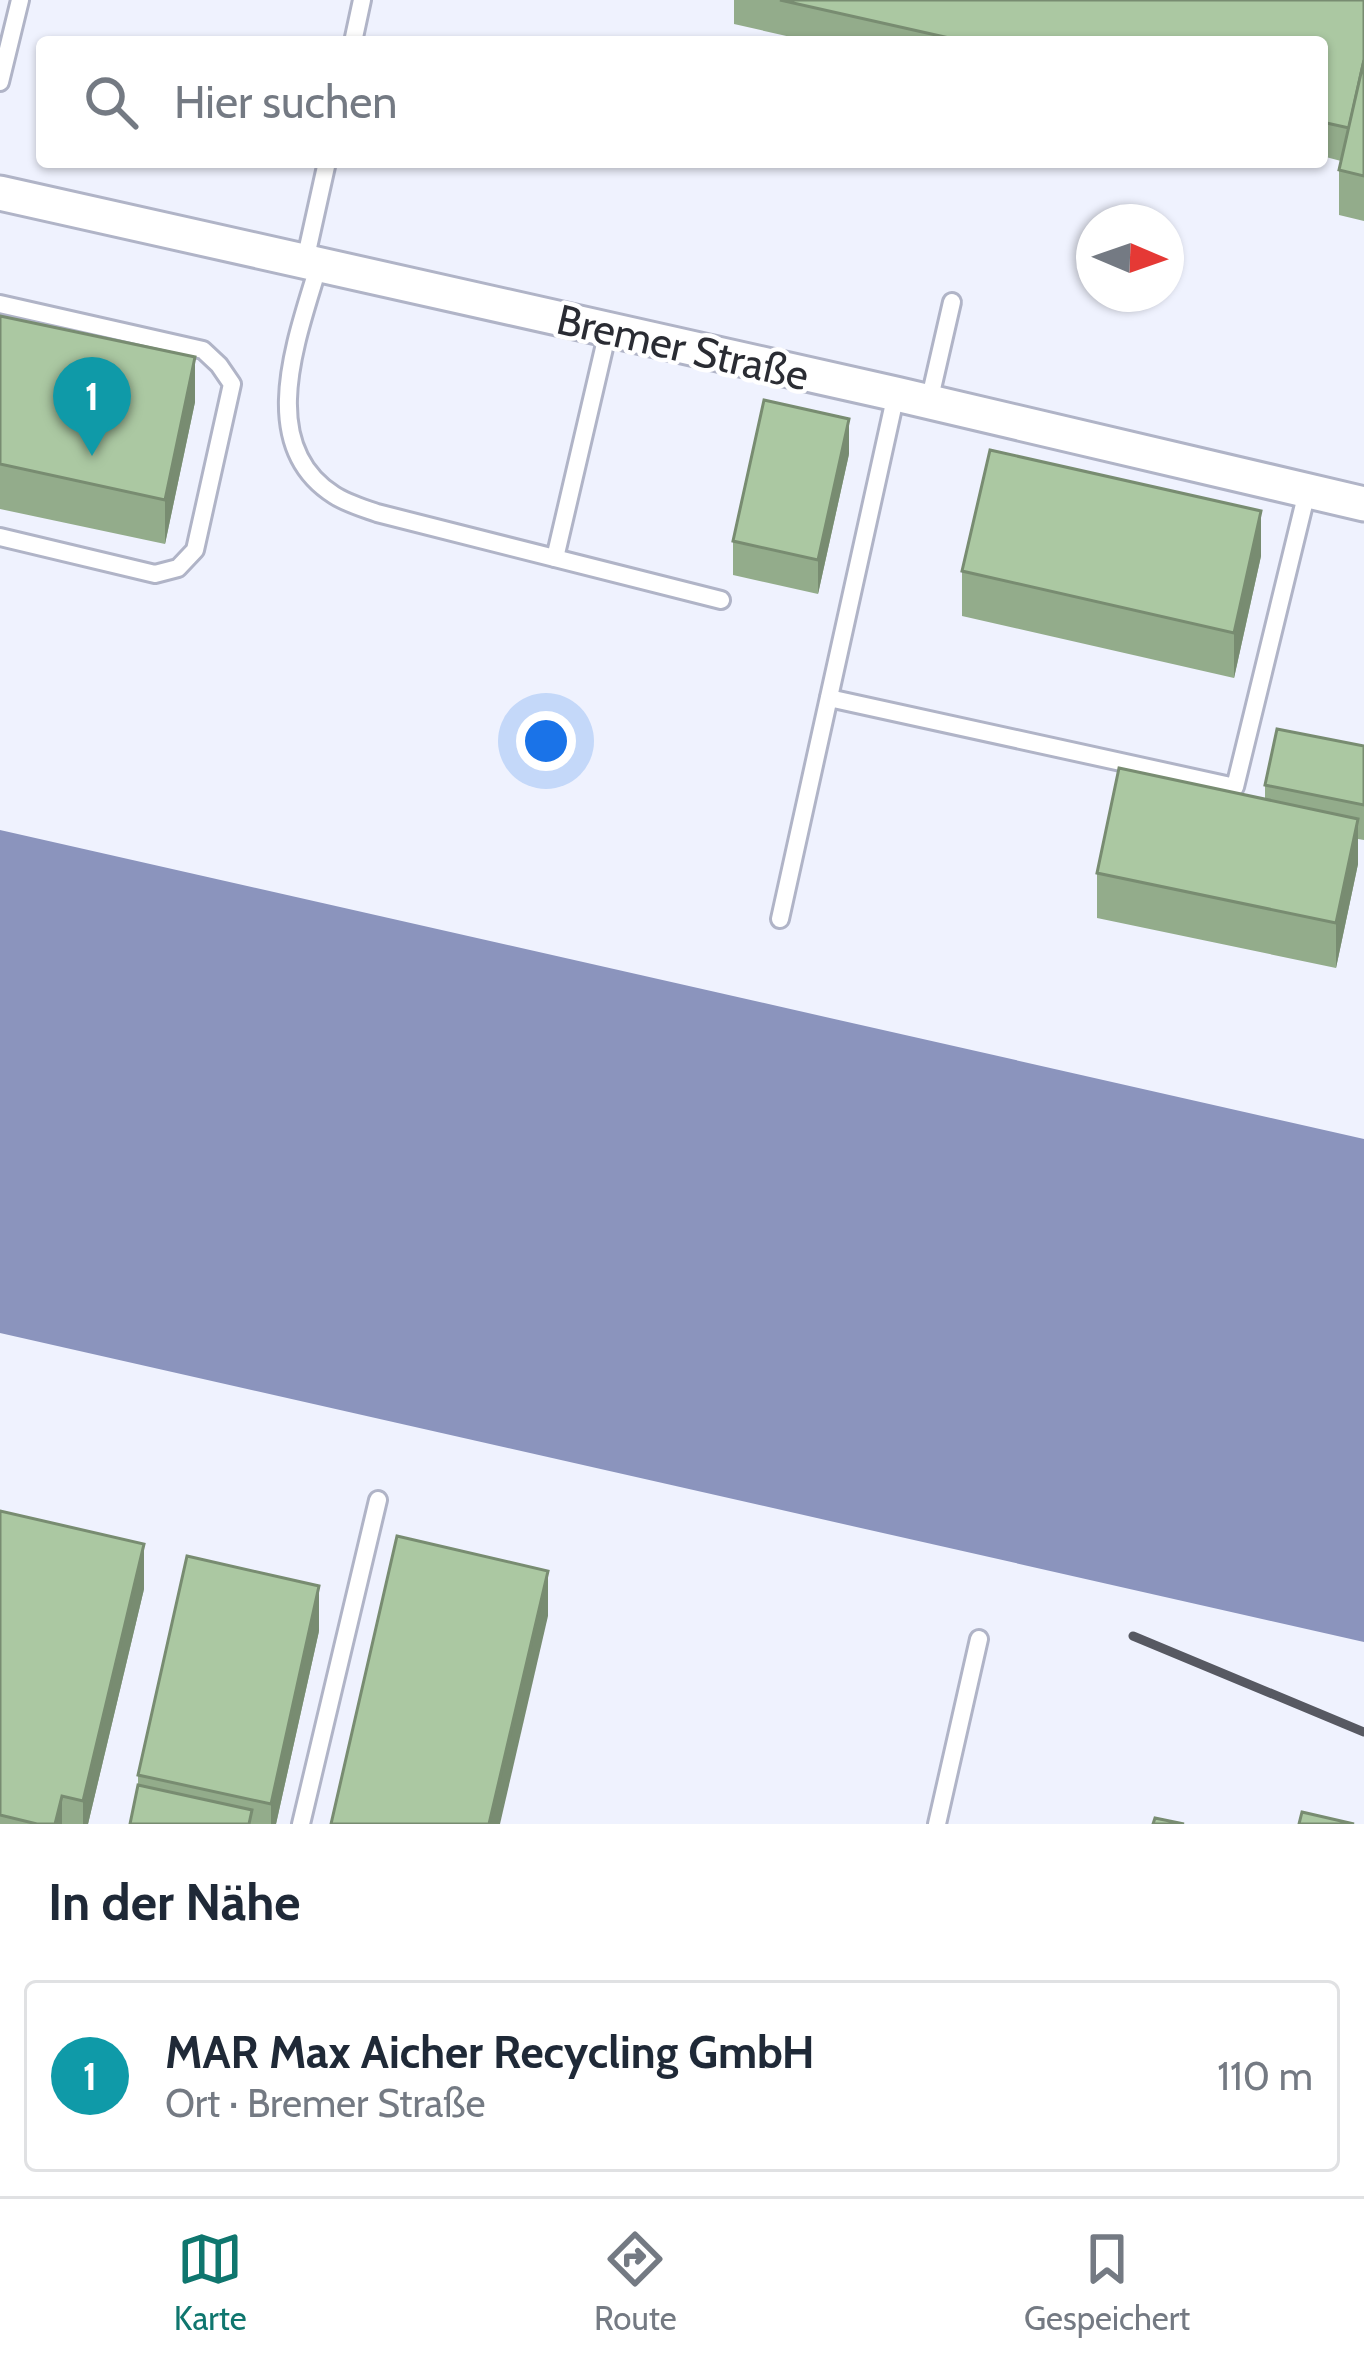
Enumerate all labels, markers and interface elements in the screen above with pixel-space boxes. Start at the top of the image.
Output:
search box [36,36,1328,168]
icon: search [78,69,144,135]
text: Hier suchen [174,75,398,129]
north arrow [1076,204,1184,312]
street label: Bremer Straße [552,293,814,401]
pin: 1 [53,357,131,456]
your location [516,711,576,771]
text: In der Nähe [48,1871,301,1933]
text: MAR Max Aicher Recycling GmbH [165,2025,815,2079]
text: 1 [83,2052,97,2100]
text: 110 m [1217,2052,1313,2100]
text: Ort · Bremer Straße [165,2079,486,2127]
tab: Karte [174,2226,247,2338]
tab: Route [594,2226,677,2338]
tab: Gespeichert [1024,2226,1190,2338]

